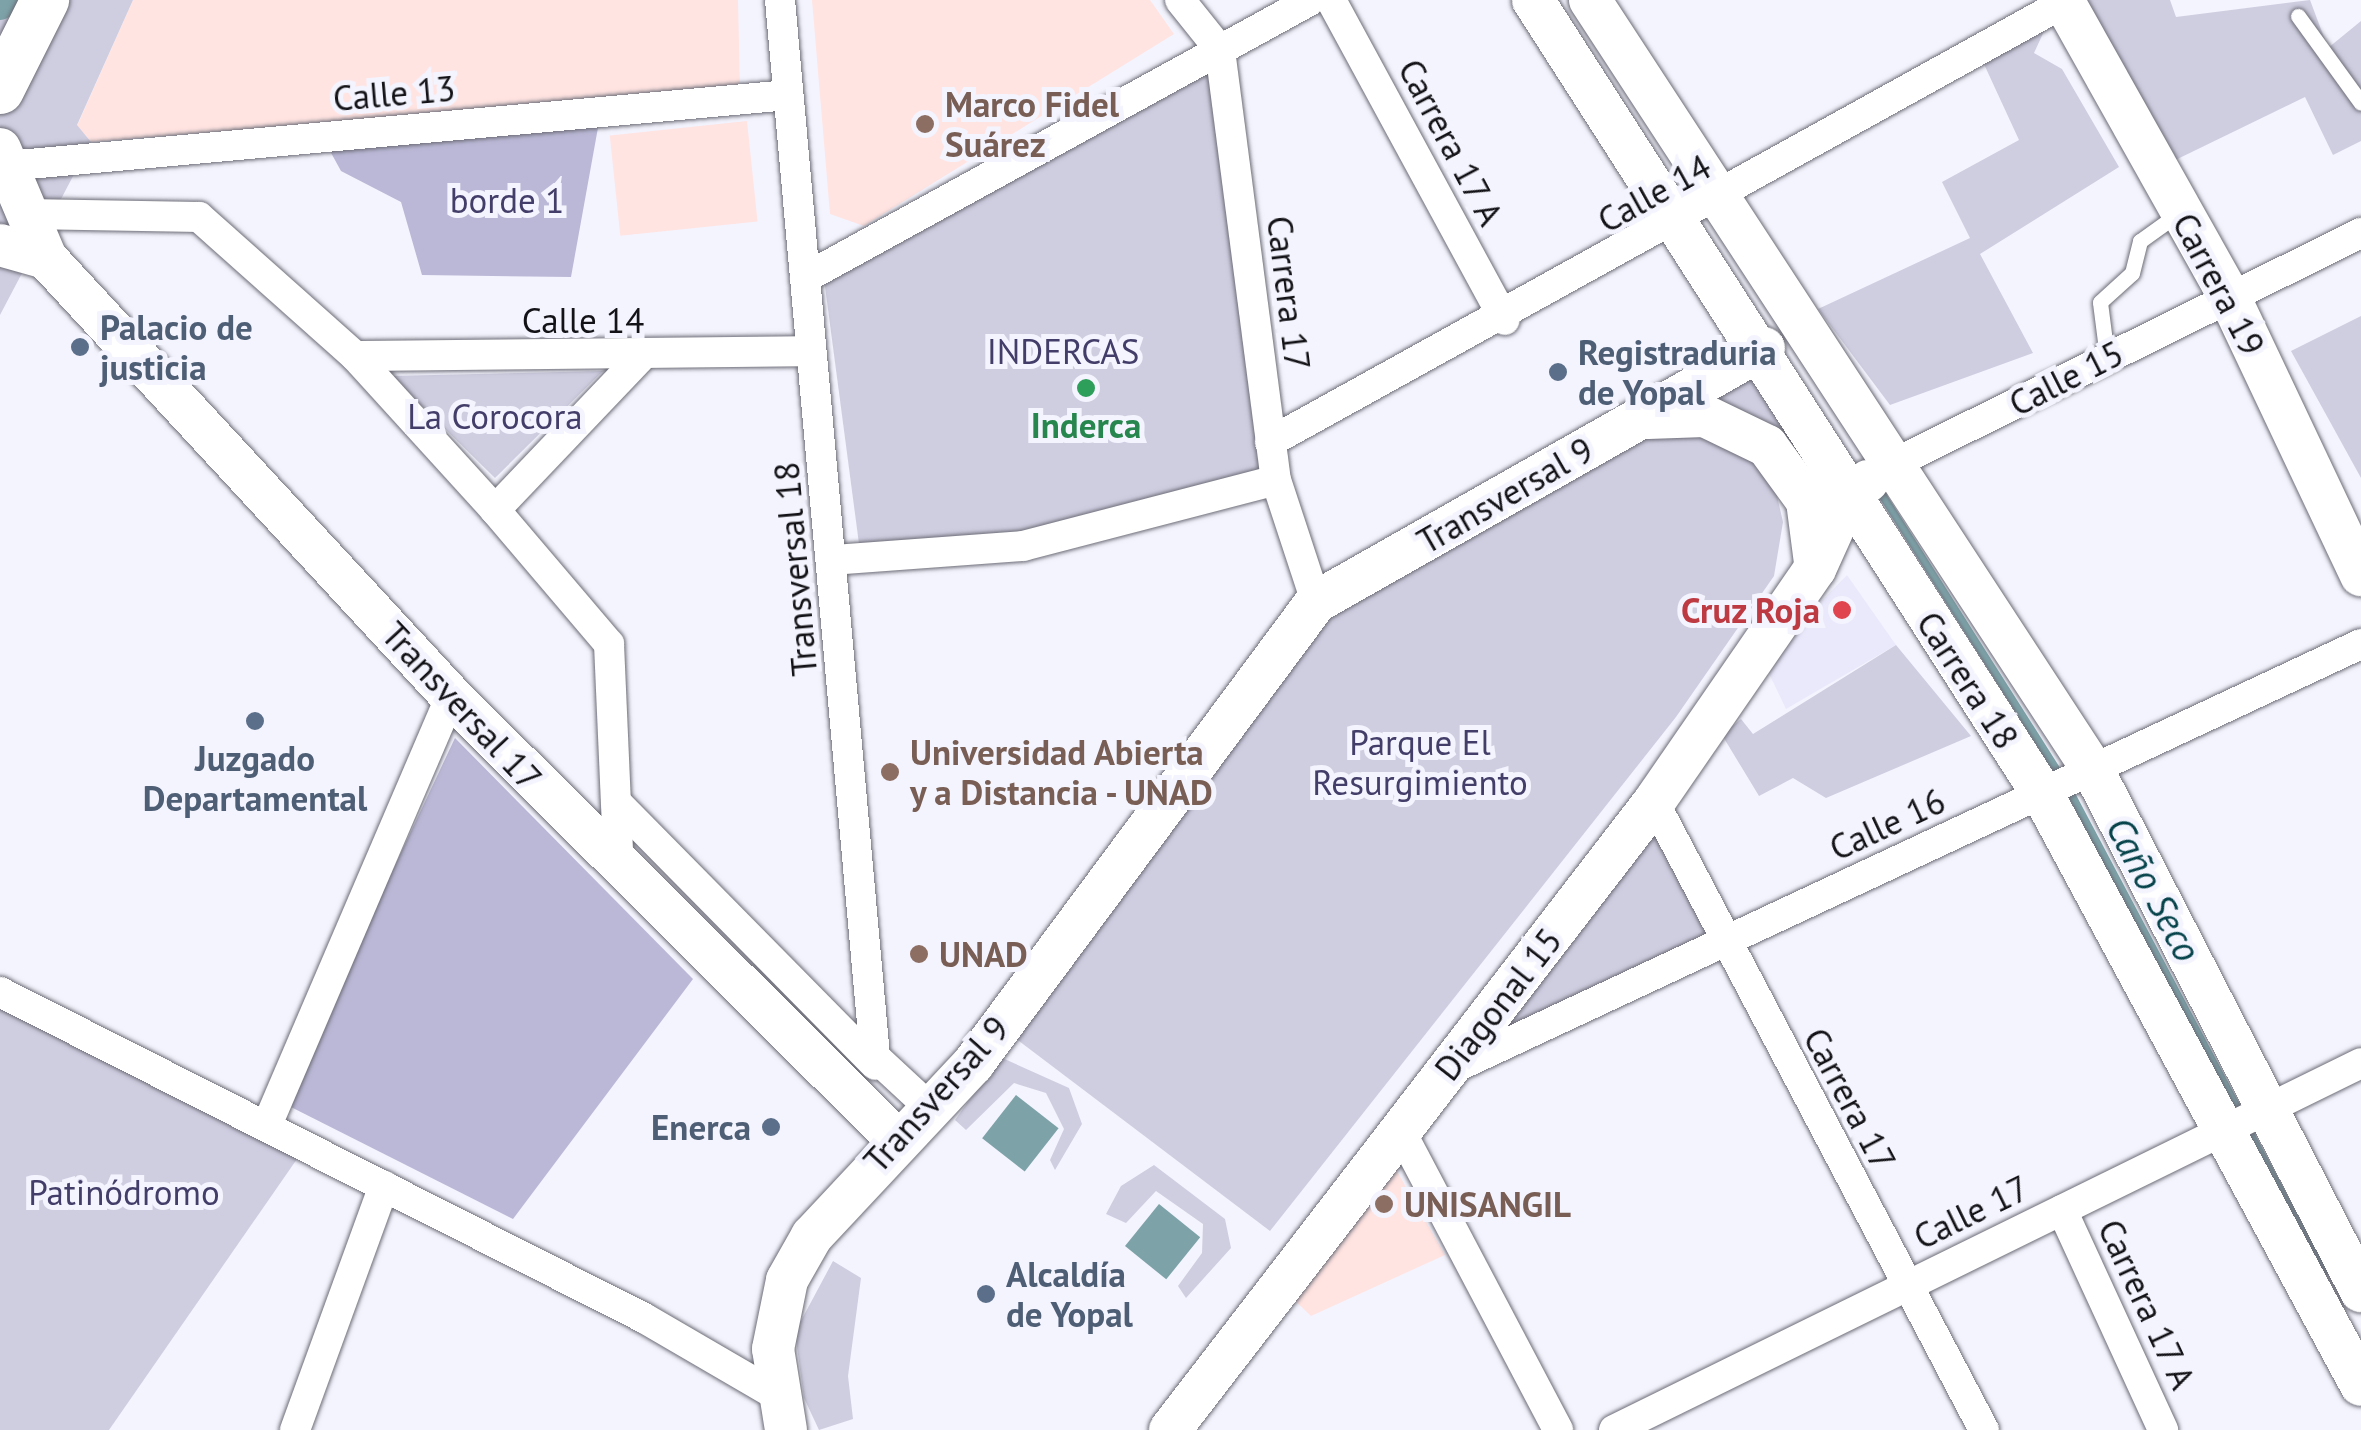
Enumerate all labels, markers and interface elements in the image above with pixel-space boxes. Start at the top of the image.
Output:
street label: Carrera 17 A [1389,51,1513,233]
street label: Calle 13 [331,67,457,119]
place label: Marco Fidel Suárez [945,83,1119,165]
marker: Marco Fidel Suárez [914,113,936,135]
street label: Calle 14 [1590,145,1718,241]
park label: borde 1 [450,179,564,221]
street label: Carrera 19 [2164,206,2274,362]
street label: Carrera 17 [1259,213,1319,373]
street label: Calle 14 [522,299,644,341]
place label: Palacio de justicia [100,306,253,388]
park label: INDERCAS [987,330,1139,372]
place label: Registraduria de Yopal [1578,331,1777,413]
street label: Calle 15 [2002,331,2130,425]
marker: Palacio de justicia [69,336,91,358]
marker: Registraduria de Yopal [1547,361,1569,383]
marker: Inderca [1075,377,1097,399]
park label: La Corocora [407,395,583,437]
place label: Inderca [1031,404,1141,446]
street label: Transversal 9 [1410,428,1600,562]
street label: Transversal 18 [765,460,825,678]
place label: Cruz Roja [1680,589,1820,631]
marker: Cruz Roja [1829,597,1855,623]
street label: Carrera 18 [1908,604,2028,756]
street label: Transversal 17 [373,613,551,799]
marker: Juzgado Departamental [244,710,266,732]
park label: Parque El Resurgimiento [1312,721,1528,803]
place label: Universidad Abierta y a Distancia - UNAD [910,731,1218,813]
place label: Juzgado Departamental [143,737,367,819]
marker: Universidad Abierta y a Distancia - UNAD [879,761,901,783]
street label: Calle 16 [1823,779,1951,869]
water label: Caño Seco [2097,809,2211,969]
street label: Diagonal 15 [1426,920,1570,1088]
place label: UNAD [939,933,1028,975]
marker: UNAD [908,943,930,965]
street label: Transversal 9 [855,1007,1017,1181]
street label: Carrera 17 [1795,1021,1905,1177]
place label: Enerca [651,1106,751,1148]
marker: Enerca [760,1116,782,1138]
street label: Calle 17 [1907,1166,2035,1258]
park label: Patinódromo [28,1171,220,1213]
place label: UNISANGIL [1404,1183,1571,1225]
marker: UNISANGIL [1373,1193,1395,1215]
street label: Carrera 17 A [2089,1211,2205,1397]
place label: Alcaldía de Yopal [1006,1253,1134,1335]
marker: Alcaldía de Yopal [975,1283,997,1305]

